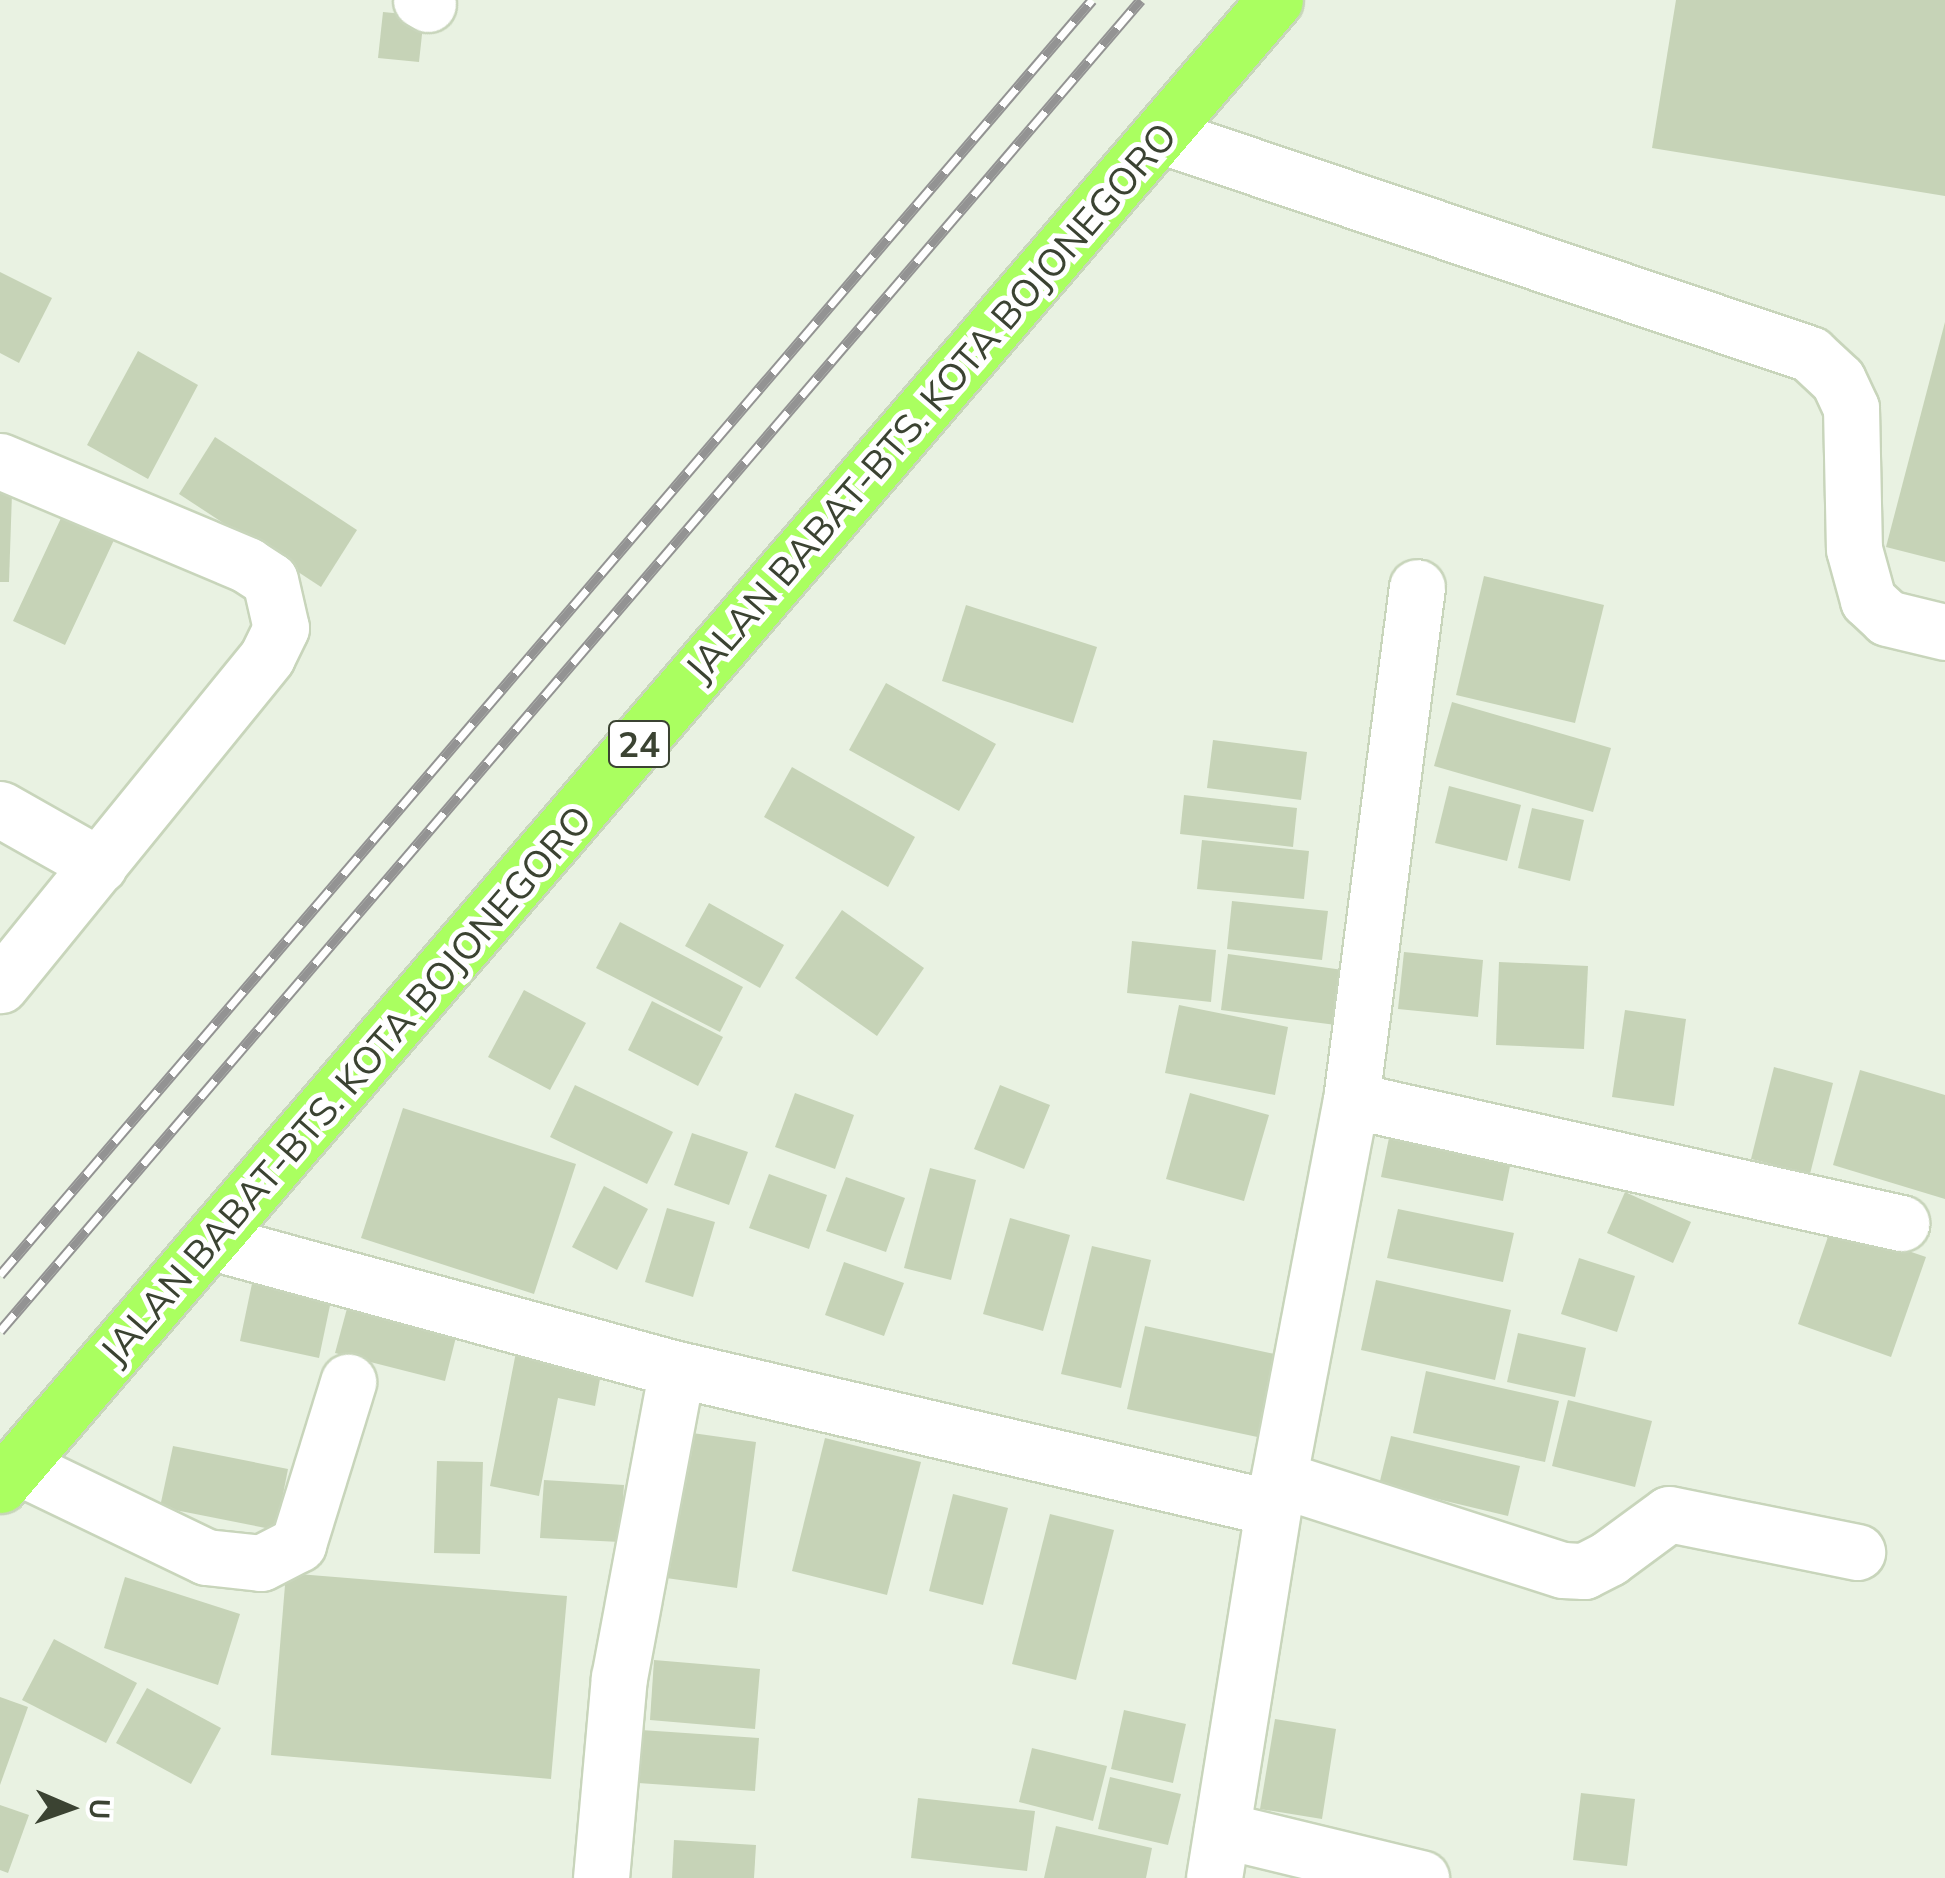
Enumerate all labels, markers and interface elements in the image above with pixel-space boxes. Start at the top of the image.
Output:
street label: JALAN BABAT-BTS. KOTA BOJONEGORO [676,113,1186,691]
road number: 24 [606,714,672,774]
street label: JALAN BABAT-BTS. KOTA BOJONEGORO [91,796,601,1374]
north arrow [20,1758,120,1858]
text: U [83,1798,118,1820]

